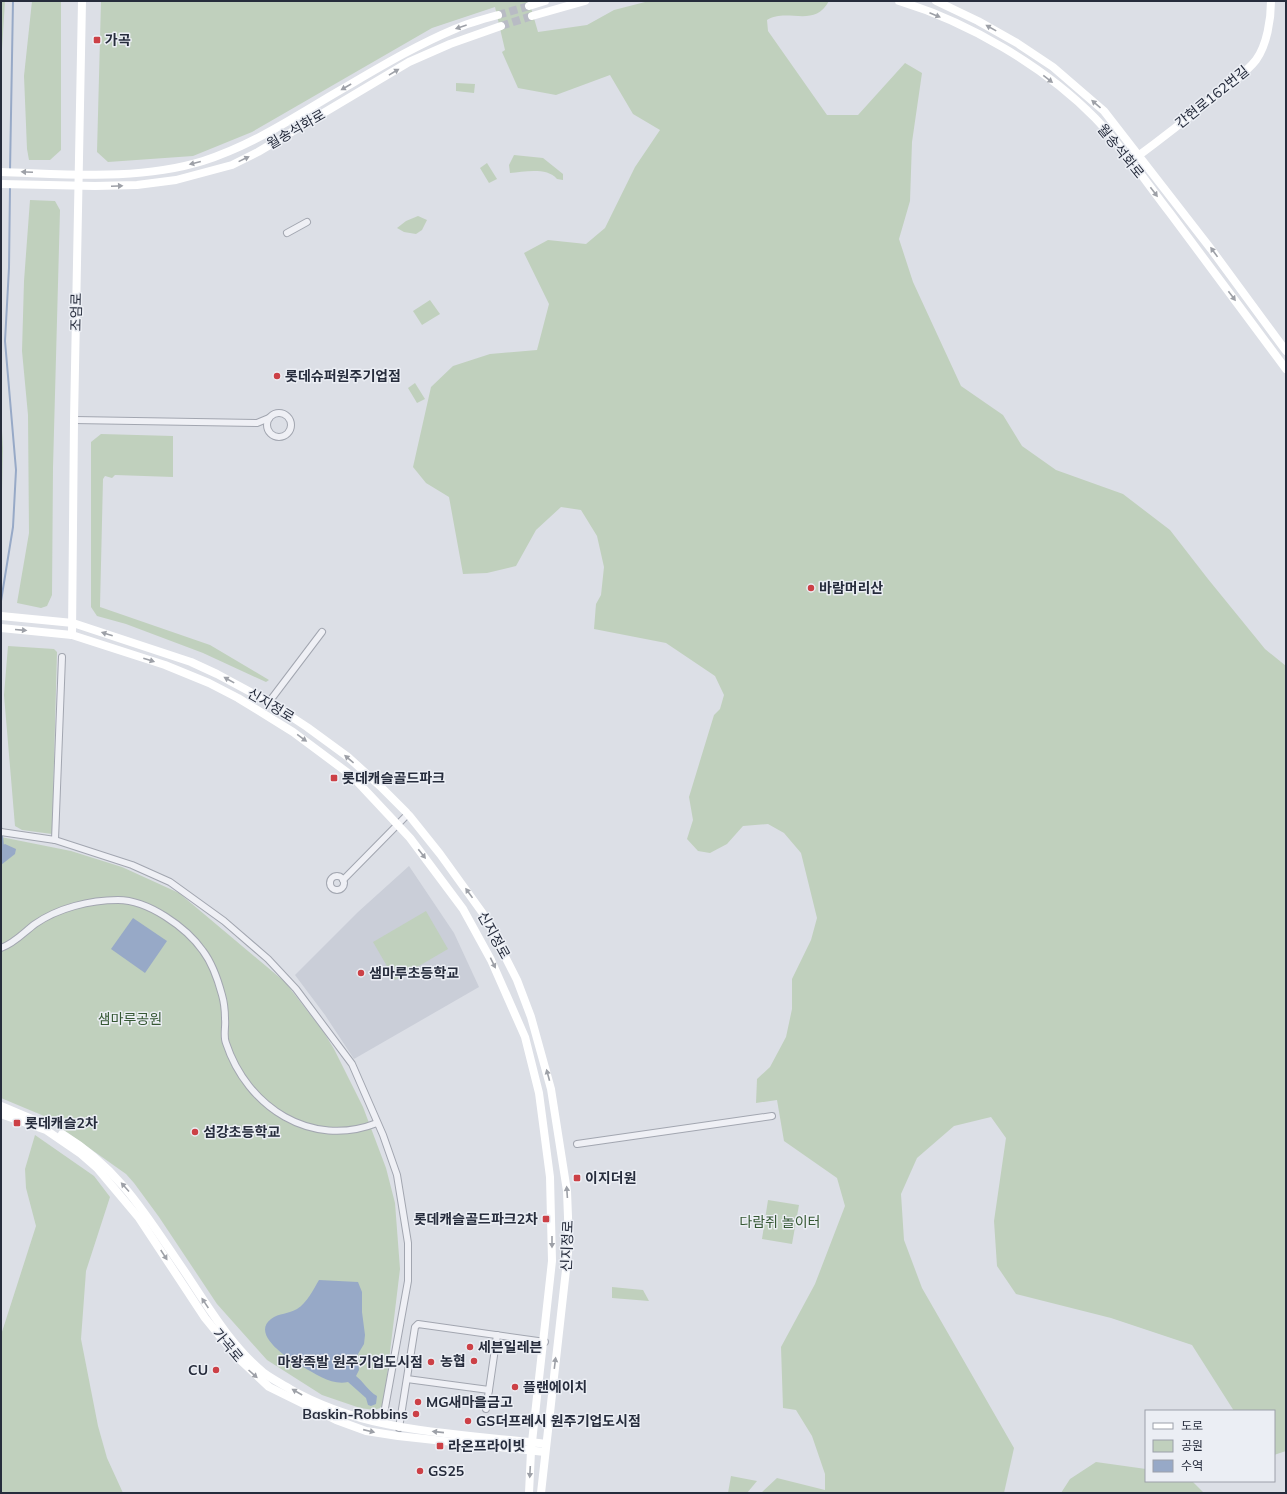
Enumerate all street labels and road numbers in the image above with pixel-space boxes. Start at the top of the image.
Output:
street label: 간현로162번길 [1172,62,1252,132]
street label: 월송석화로 [264,105,328,153]
street label: 월송석화로 [1094,120,1148,182]
street label: 조엄로 [67,292,85,331]
street label: 신지정로 [244,684,298,726]
street label: 신지정로 [474,908,514,962]
street label: 신지정로 [557,1220,577,1272]
street label: 가곡로 [209,1324,247,1366]

